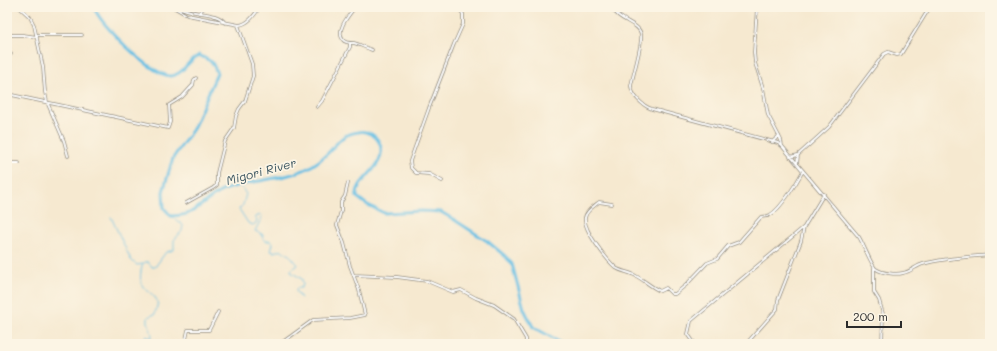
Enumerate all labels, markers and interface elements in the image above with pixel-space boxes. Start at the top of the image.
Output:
water label: Migori River [224,154,298,188]
scale bar [847,303,901,329]
text: 200 m [853,308,888,324]

